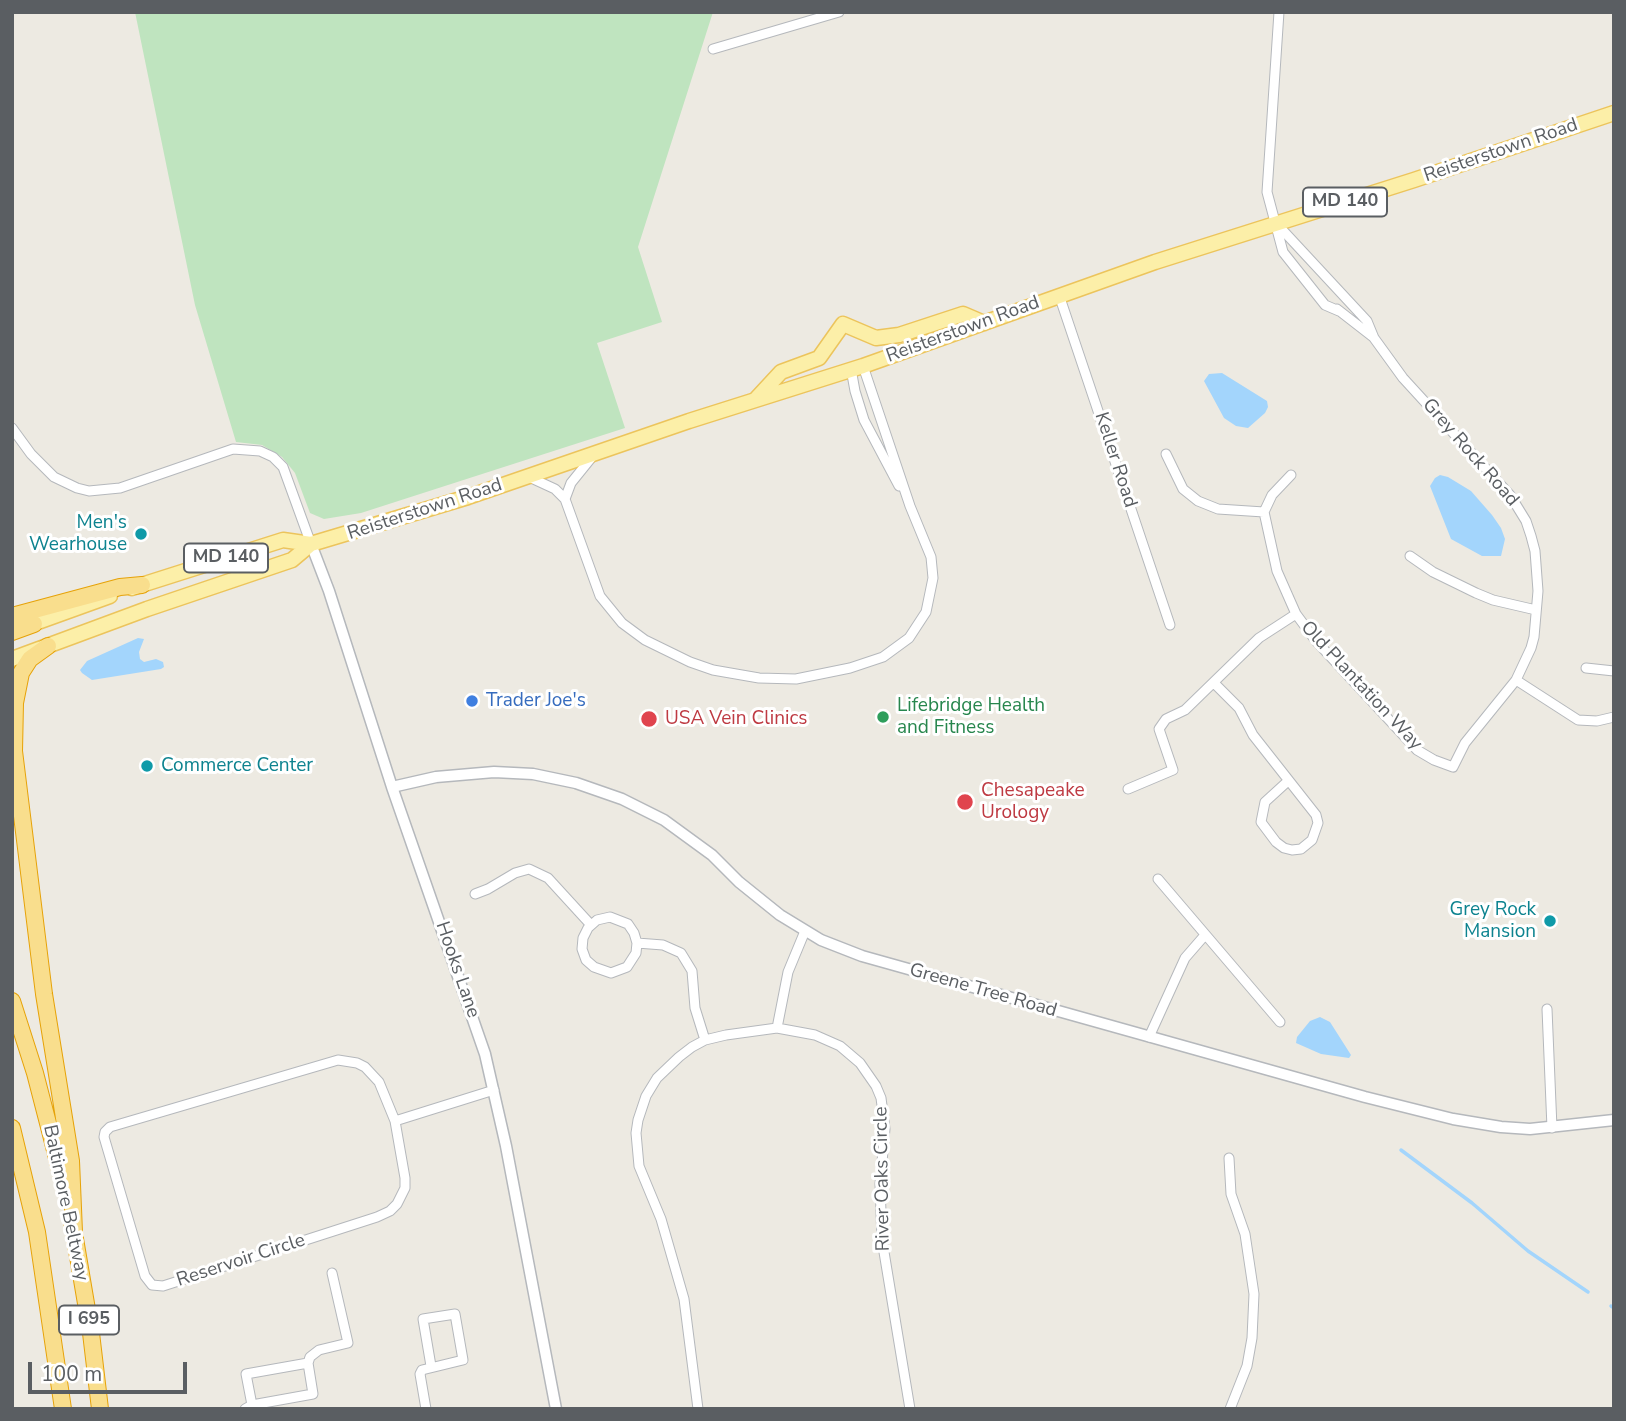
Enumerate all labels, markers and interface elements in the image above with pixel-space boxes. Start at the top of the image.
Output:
street label: Reisterstown Road [1421,114,1581,188]
road number: MD 140 [1303,188,1387,216]
street label: Reisterstown Road [883,292,1043,368]
street label: Grey Rock Road [1417,394,1523,512]
street label: Keller Road [1089,409,1141,511]
street label: Reisterstown Road [345,474,505,546]
place label: Men's Wearhouse [29,512,127,556]
marker: Men's Wearhouse [133,526,149,542]
road number: MD 140 [184,544,268,572]
street label: Old Plantation Way [1295,617,1427,755]
place label: Trader Joe's [486,690,586,712]
marker: Trader Joe's [464,693,480,709]
place label: Lifebridge Health and Fitness [897,695,1045,739]
place label: USA Vein Clinics [665,708,807,730]
marker: USA Vein Clinics [639,709,659,729]
marker: Lifebridge Health and Fitness [875,709,891,725]
place label: Commerce Center [161,755,313,777]
marker: Commerce Center [139,758,155,774]
place label: Chesapeake Urology [981,780,1085,824]
marker: Chesapeake Urology [955,792,975,812]
place label: Grey Rock Mansion [1450,899,1536,943]
marker: Grey Rock Mansion [1542,913,1558,929]
street label: Hooks Lane [430,919,484,1021]
street label: Greene Tree Road [907,959,1059,1023]
street label: River Oaks Circle [870,1106,896,1252]
street label: Baltimore Beltway [37,1123,93,1283]
street label: Reservoir Circle [174,1229,308,1293]
road number: I 695 [59,1306,119,1335]
scale bar [32,1348,191,1392]
text: 100 m [41,1360,102,1388]

